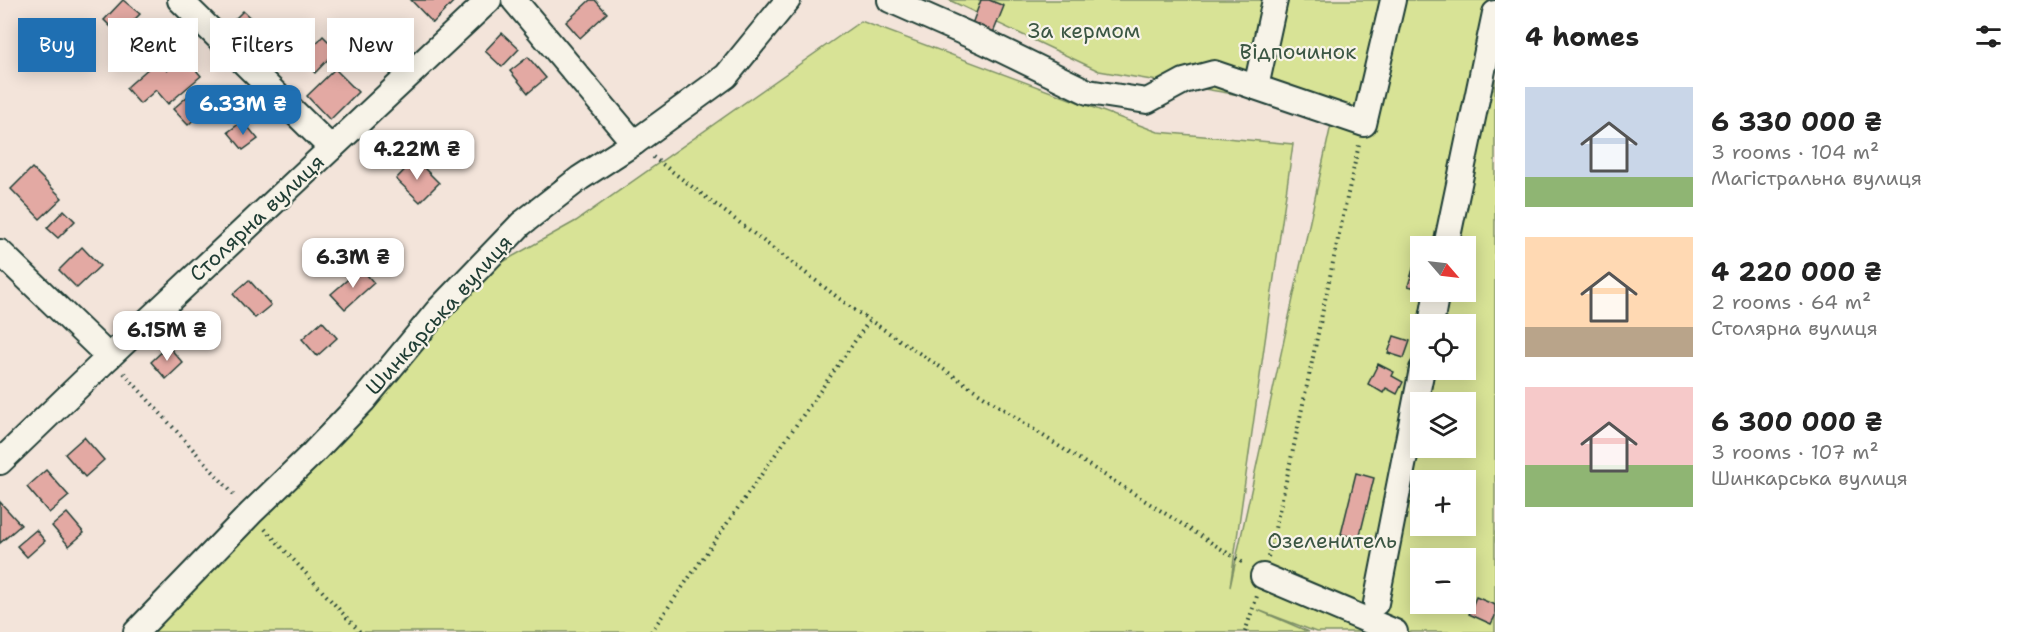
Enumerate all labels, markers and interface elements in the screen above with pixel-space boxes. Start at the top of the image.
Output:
park label: За кермом [1028,17,1140,45]
chip: Buy [18,18,96,72]
chip: Rent [108,18,198,72]
chip: Filters [210,18,315,72]
chip: New [327,18,414,72]
text: 4 homes [1525,19,1639,54]
icon: filters [1972,20,2005,53]
park label: Відпочинок [1240,38,1356,66]
pin: 6.33M ₴ [188,85,298,136]
text: 6.33M ₴ [199,91,287,117]
text: 6 330 000 ₴ [1711,104,1882,139]
icon: home [1573,111,1645,183]
pin: 4.22M ₴ [362,130,472,181]
text: 4.22M ₴ [373,136,461,162]
text: 3 rooms · 104 m² [1711,139,1879,165]
street label: Столярна вулиця [183,148,331,288]
text: Магістральна вулиця [1711,165,1922,191]
street label: Шинкарська вулиця [359,229,519,401]
north arrow [1410,236,1476,302]
map controls [1410,236,1476,614]
pin: 6.3M ₴ [304,238,402,289]
text: 6.3M ₴ [316,244,390,270]
text: 4 220 000 ₴ [1711,254,1882,289]
icon: home [1573,261,1645,333]
text: 2 rooms · 64 m² [1711,289,1871,315]
pin: 6.15M ₴ [112,311,222,362]
button: locate [1410,314,1476,380]
text: Столярна вулиця [1711,315,1878,341]
text: 6.15M ₴ [127,317,207,343]
button: layers [1410,392,1476,458]
text: 6 300 000 ₴ [1711,404,1883,439]
icon: home [1573,411,1645,483]
text: 3 rooms · 107 m² [1711,439,1879,465]
text: Шинкарська вулиця [1711,465,1908,491]
button: + [1410,470,1476,536]
park label: Озеленитель [1267,527,1397,555]
button: − [1410,548,1476,614]

